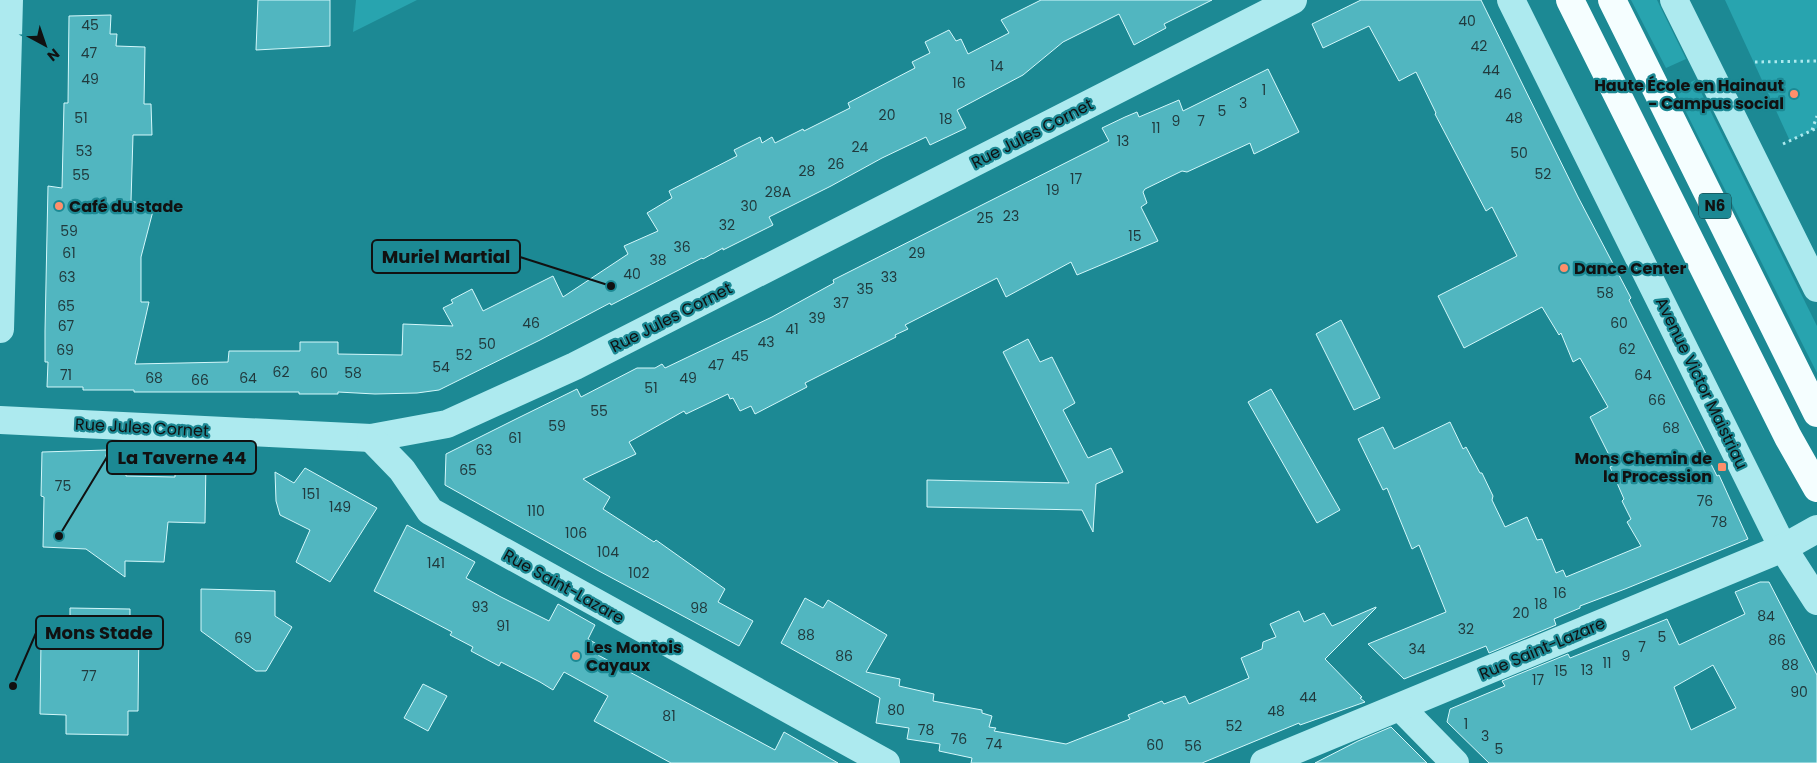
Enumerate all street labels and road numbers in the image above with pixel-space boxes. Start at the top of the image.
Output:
street label: Rue Jules Cornet [967,93,1097,174]
road number: N6 [1699,194,1731,218]
street label: Rue Jules Cornet [606,277,736,358]
street label: Avenue Victor Maistriau [1650,293,1753,473]
street label: Rue Jules Cornet [75,413,210,442]
street label: Rue Saint-Lazare [499,544,628,629]
street label: Rue Saint-Lazare [1476,611,1609,685]

